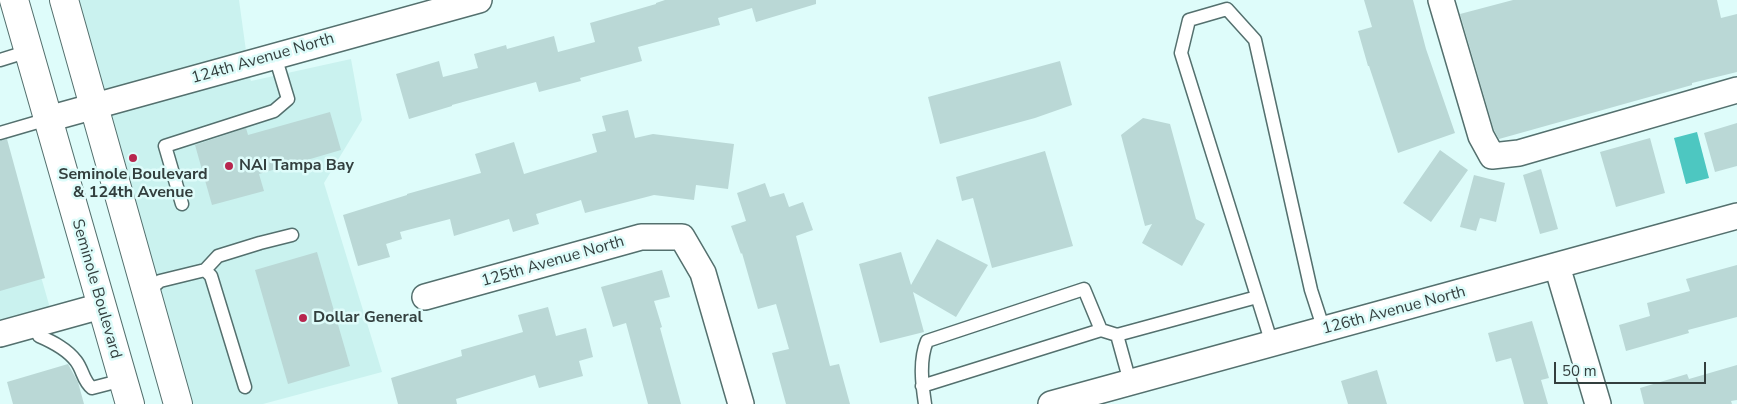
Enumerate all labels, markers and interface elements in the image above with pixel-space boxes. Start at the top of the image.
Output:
street label: 124th Avenue North [189,29,337,89]
marker: Seminole Boulevard & 124th Avenue [127,152,139,164]
place label: NAI Tampa Bay [239,156,354,176]
marker: NAI Tampa Bay [223,160,235,172]
place label: Seminole Boulevard & 124th Avenue [58,165,208,203]
street label: Seminole Boulevard [67,217,125,361]
street label: 125th Avenue North [479,232,627,292]
street label: 126th Avenue North [1320,283,1468,339]
place label: Dollar General [313,308,422,328]
marker: Dollar General [297,312,309,324]
scale bar [1557,352,1710,384]
text: 50 m [1562,361,1597,381]

